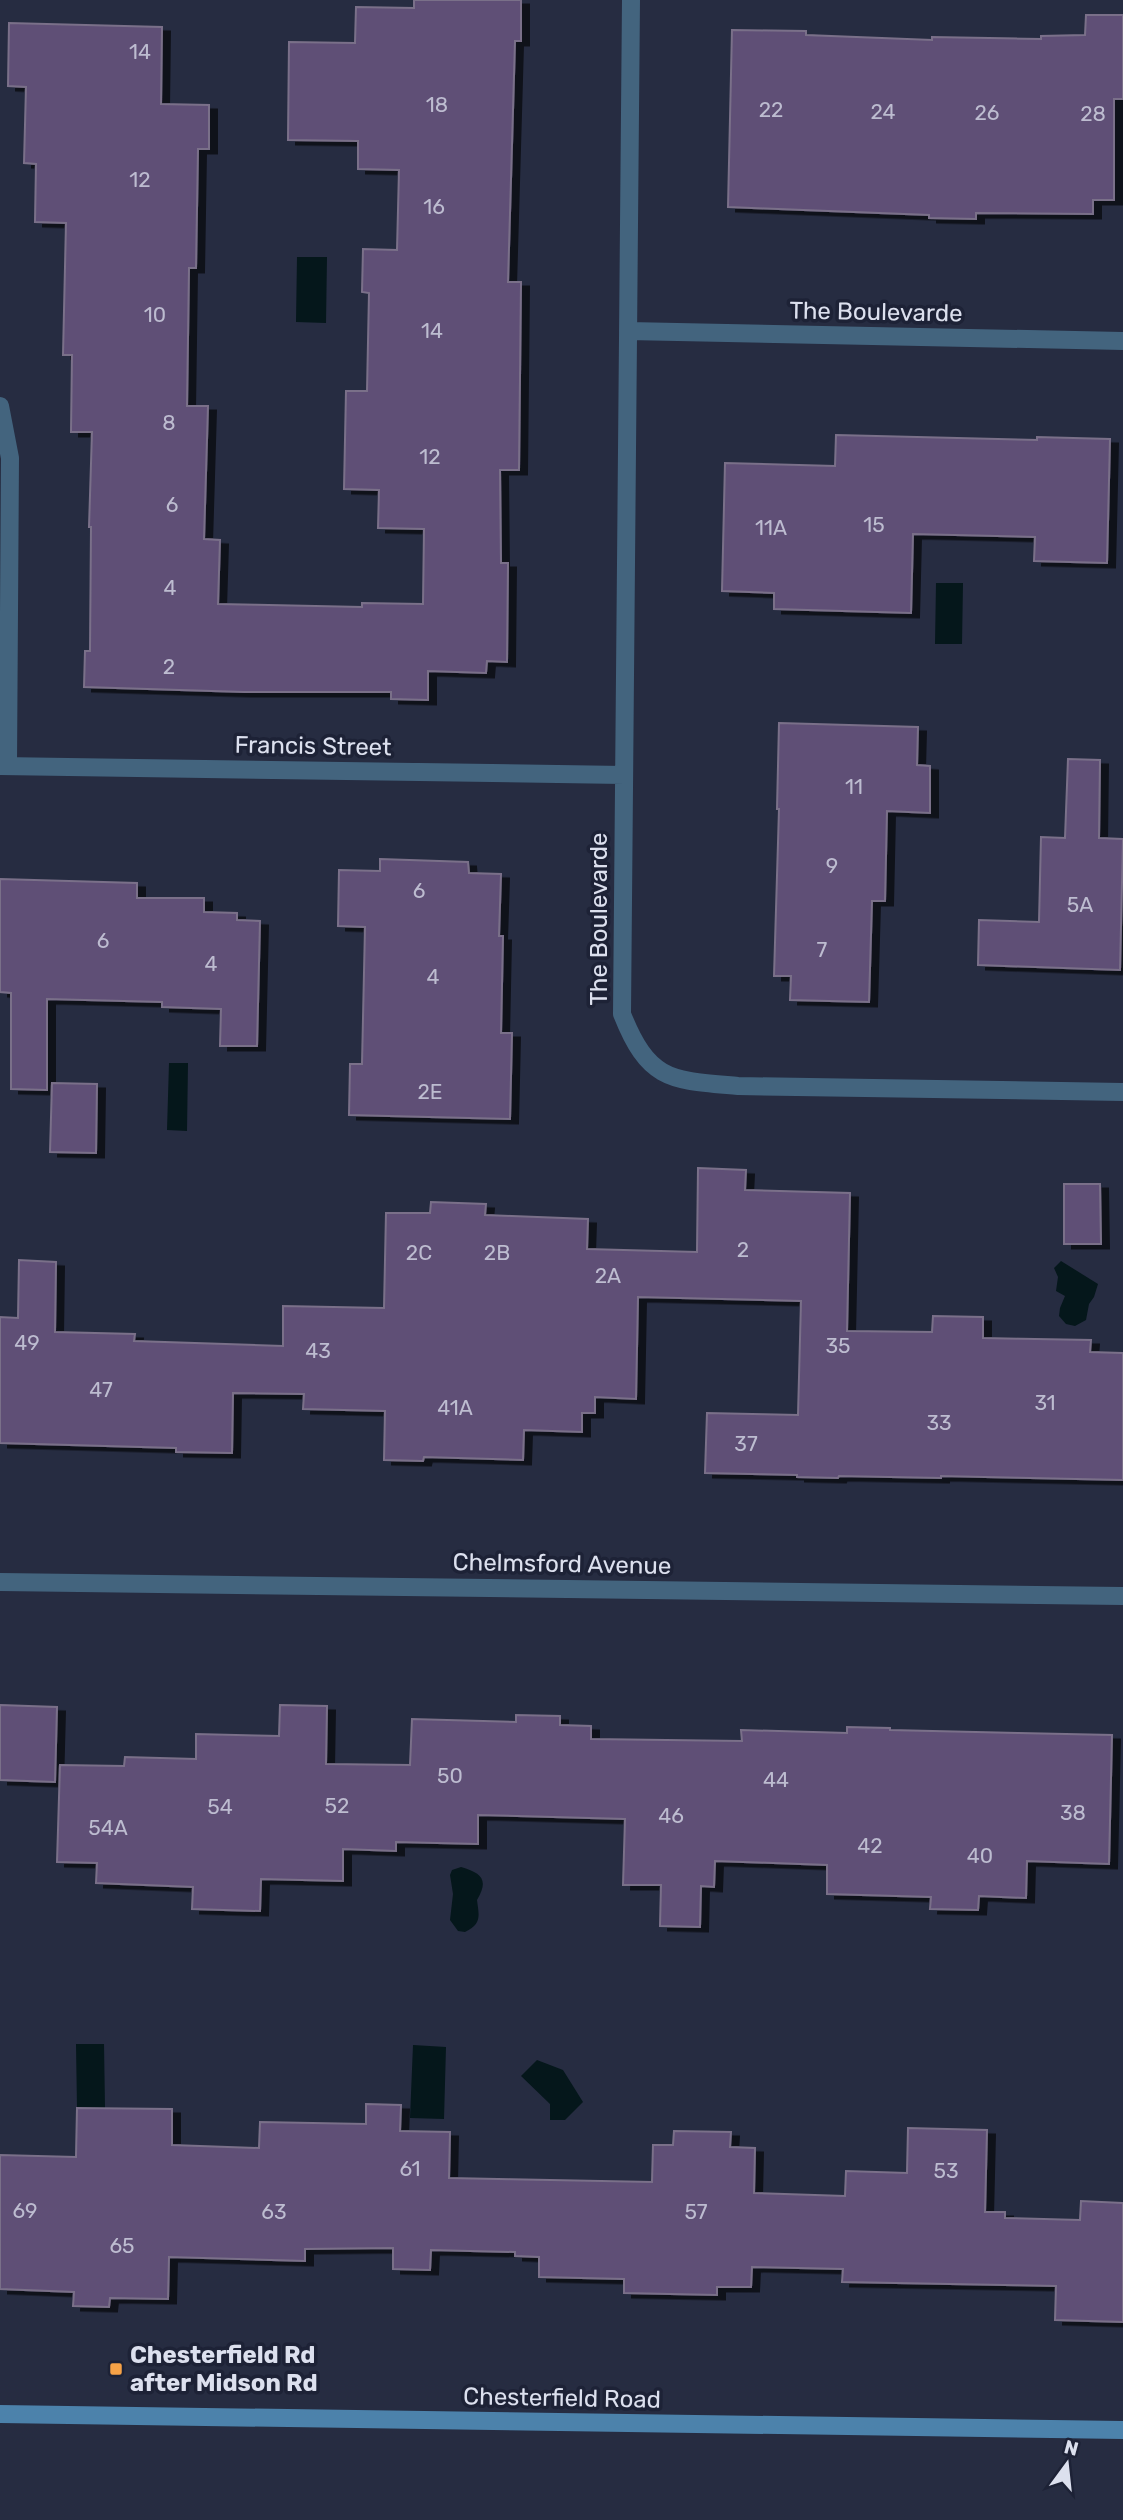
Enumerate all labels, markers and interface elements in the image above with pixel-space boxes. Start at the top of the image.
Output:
house number: 14 [129,39,151,64]
house number: 18 [426,92,448,117]
house number: 22 [759,97,783,122]
house number: 24 [870,99,896,124]
house number: 26 [975,100,1000,125]
house number: 28 [1080,101,1106,126]
house number: 12 [129,167,151,192]
house number: 16 [423,194,445,219]
street label: The Boulevarde [789,296,963,328]
house number: 10 [144,302,166,327]
house number: 14 [421,318,443,343]
house number: 8 [162,410,176,435]
house number: 12 [419,444,441,469]
house number: 6 [166,492,178,517]
house number: 15 [863,512,885,537]
house number: 11A [755,515,787,540]
house number: 4 [163,575,177,600]
house number: 2 [163,654,175,679]
street label: Francis Street [234,731,392,761]
house number: 11 [845,774,863,799]
street label: The Boulevarde [585,832,613,1006]
house number: 9 [826,853,838,878]
house number: 6 [413,878,425,903]
house number: 5A [1067,892,1093,917]
house number: 6 [97,928,109,953]
house number: 7 [817,937,828,962]
house number: 4 [204,951,218,976]
house number: 4 [426,964,440,989]
house number: 2E [417,1079,443,1104]
house number: 2 [737,1237,749,1262]
house number: 2C [406,1240,432,1265]
house number: 2B [484,1240,510,1265]
house number: 2A [595,1263,621,1288]
house number: 49 [14,1330,40,1355]
house number: 35 [825,1333,851,1358]
house number: 43 [305,1338,331,1363]
house number: 47 [89,1377,113,1402]
house number: 31 [1034,1390,1056,1415]
house number: 41A [437,1395,473,1420]
house number: 33 [926,1410,952,1435]
house number: 37 [734,1431,758,1456]
street label: Chelmsford Avenue [452,1548,672,1580]
house number: 50 [437,1763,463,1788]
house number: 44 [763,1767,789,1792]
house number: 52 [325,1793,349,1818]
house number: 54 [207,1794,233,1819]
house number: 38 [1060,1800,1086,1825]
house number: 46 [658,1803,684,1828]
house number: 54A [88,1815,128,1840]
house number: 42 [857,1833,883,1858]
house number: 40 [967,1843,993,1868]
house number: 61 [399,2156,421,2181]
house number: 53 [933,2158,959,2183]
house number: 69 [12,2198,38,2223]
house number: 63 [261,2199,287,2224]
house number: 57 [684,2199,708,2224]
house number: 65 [109,2233,135,2258]
place label: Chesterfield Rd after Midson Rd [130,2341,318,2397]
marker: Chesterfield Rd after Midson Rd [108,2361,124,2377]
street label: Chesterfield Road [463,2382,661,2414]
north arrow [1032,2429,1102,2499]
text: N [1062,2435,1081,2461]

